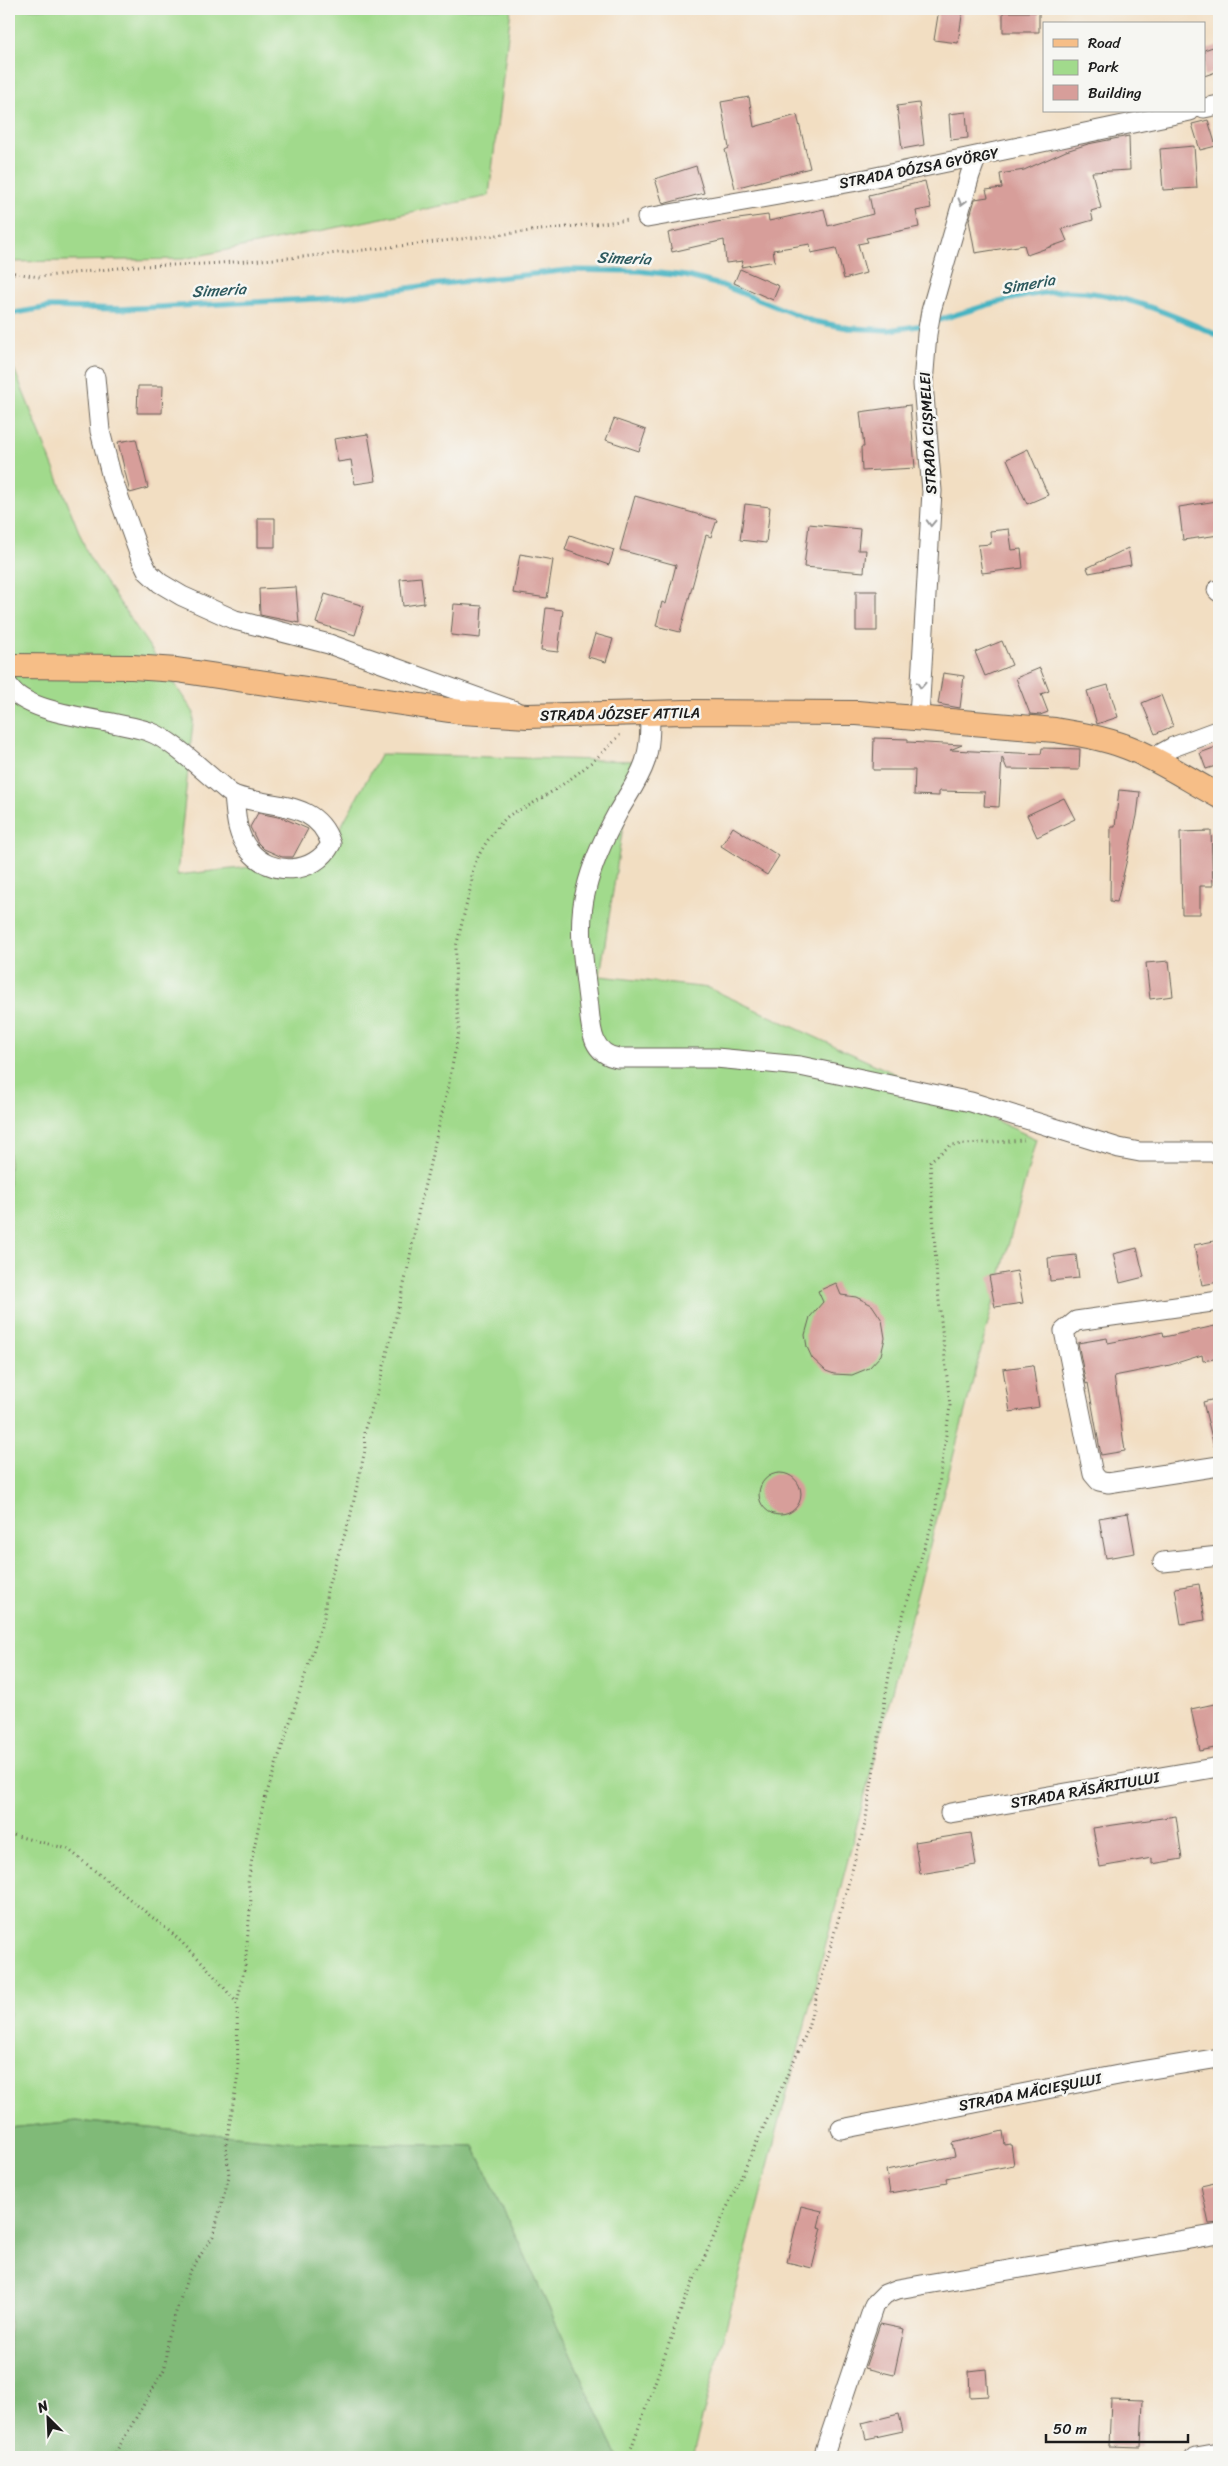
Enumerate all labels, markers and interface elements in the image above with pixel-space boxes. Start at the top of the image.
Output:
legend [1043,22,1206,112]
text: Road [1088,30,1121,56]
text: Park [1088,54,1119,80]
text: Building [1088,80,1142,106]
street label: STRADA DÓZSA GYÖRGY [837,140,1002,196]
one-way arrow [957,198,967,206]
water label: Simeria [597,243,653,274]
water label: Simeria [999,265,1059,303]
water label: Simeria [191,274,249,306]
street label: STRADA CIȘMELEI [912,371,944,495]
one-way arrow [925,519,936,527]
one-way arrow [916,681,927,689]
street label: STRADA JÓZSEF ATTILA [540,700,700,728]
street label: STRADA RĂSĂRITULUI [1008,1764,1163,1816]
street label: STRADA MĂCIEȘULUI [956,2065,1105,2119]
text: N [32,2393,53,2420]
north arrow [22,2394,72,2444]
scale bar [1046,2411,1188,2443]
text: 50 m [1053,2416,1088,2442]

